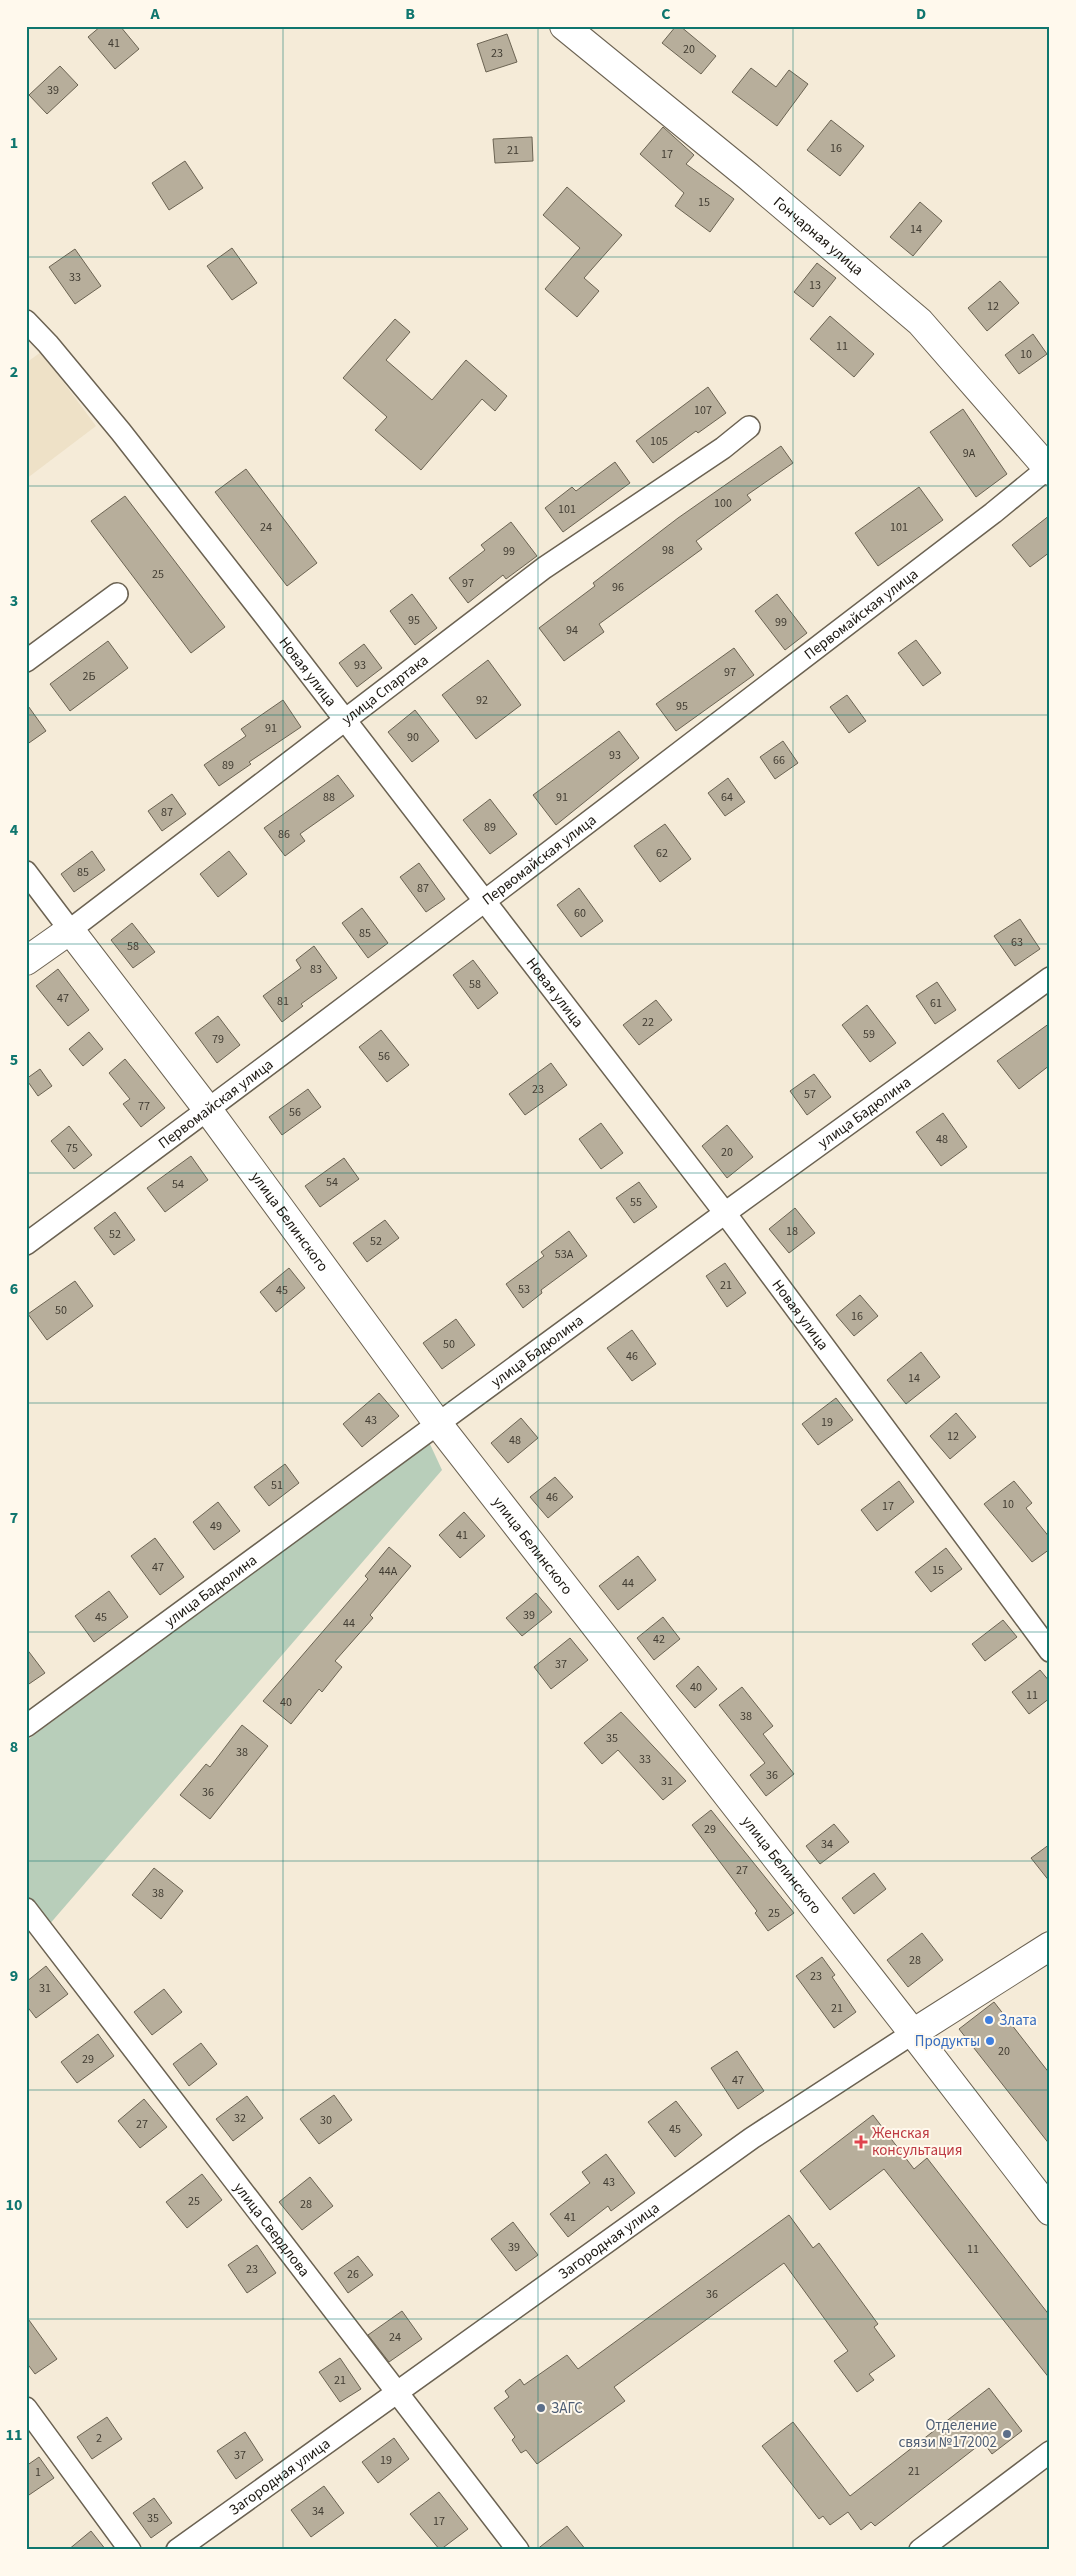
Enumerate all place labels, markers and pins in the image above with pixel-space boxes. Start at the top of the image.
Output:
place label: Злата [999,2010,1037,2031]
marker: Злата [983,2014,995,2026]
place label: Продукты [915,2031,980,2052]
marker: Продукты [984,2035,996,2047]
place label: Женская консультация [872,2123,963,2161]
marker: Женская консультация [854,2135,868,2149]
place label: ЗАГС [551,2398,583,2419]
marker: ЗАГС [535,2402,547,2414]
place label: Отделение связи №172002 [898,2415,997,2453]
marker: Отделение связи №172002 [1001,2428,1013,2440]

